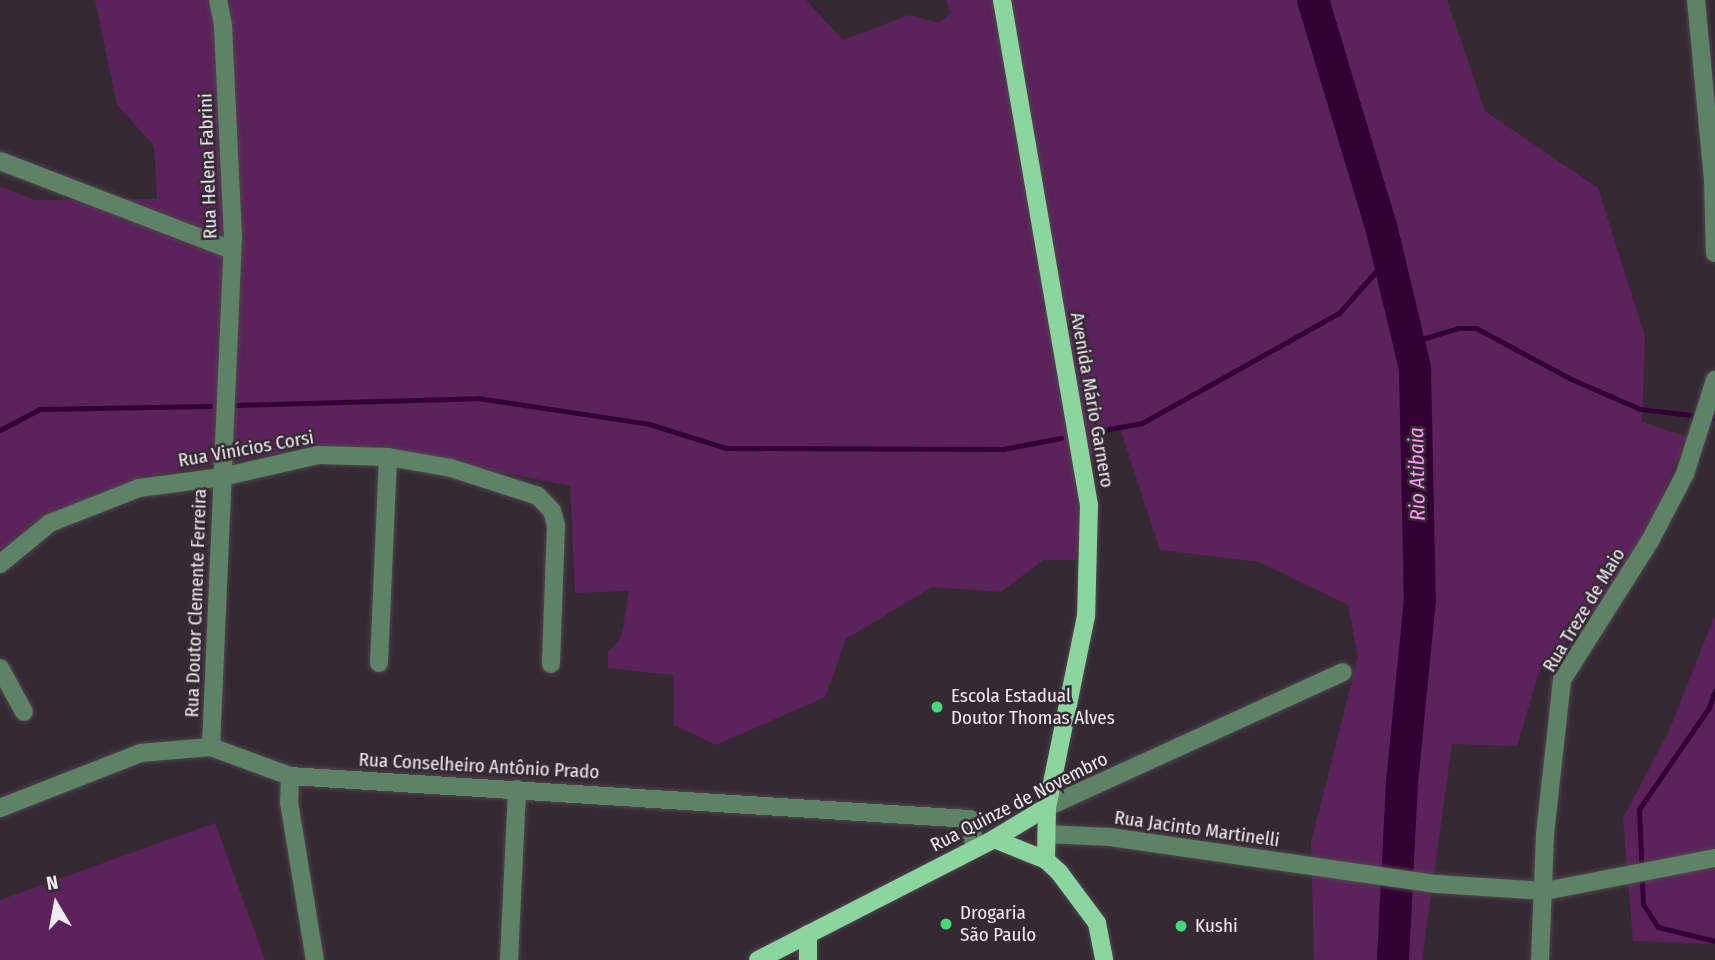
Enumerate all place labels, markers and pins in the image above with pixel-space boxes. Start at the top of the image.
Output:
place label: Escola Estadual Doutor Thomas Alves [951,685,1115,729]
marker: Escola Estadual Doutor Thomas Alves [929,699,945,715]
place label: Drogaria São Paulo [960,902,1036,946]
place label: Kushi [1195,915,1238,937]
marker: Drogaria São Paulo [938,916,954,932]
marker: Kushi [1173,918,1189,934]

